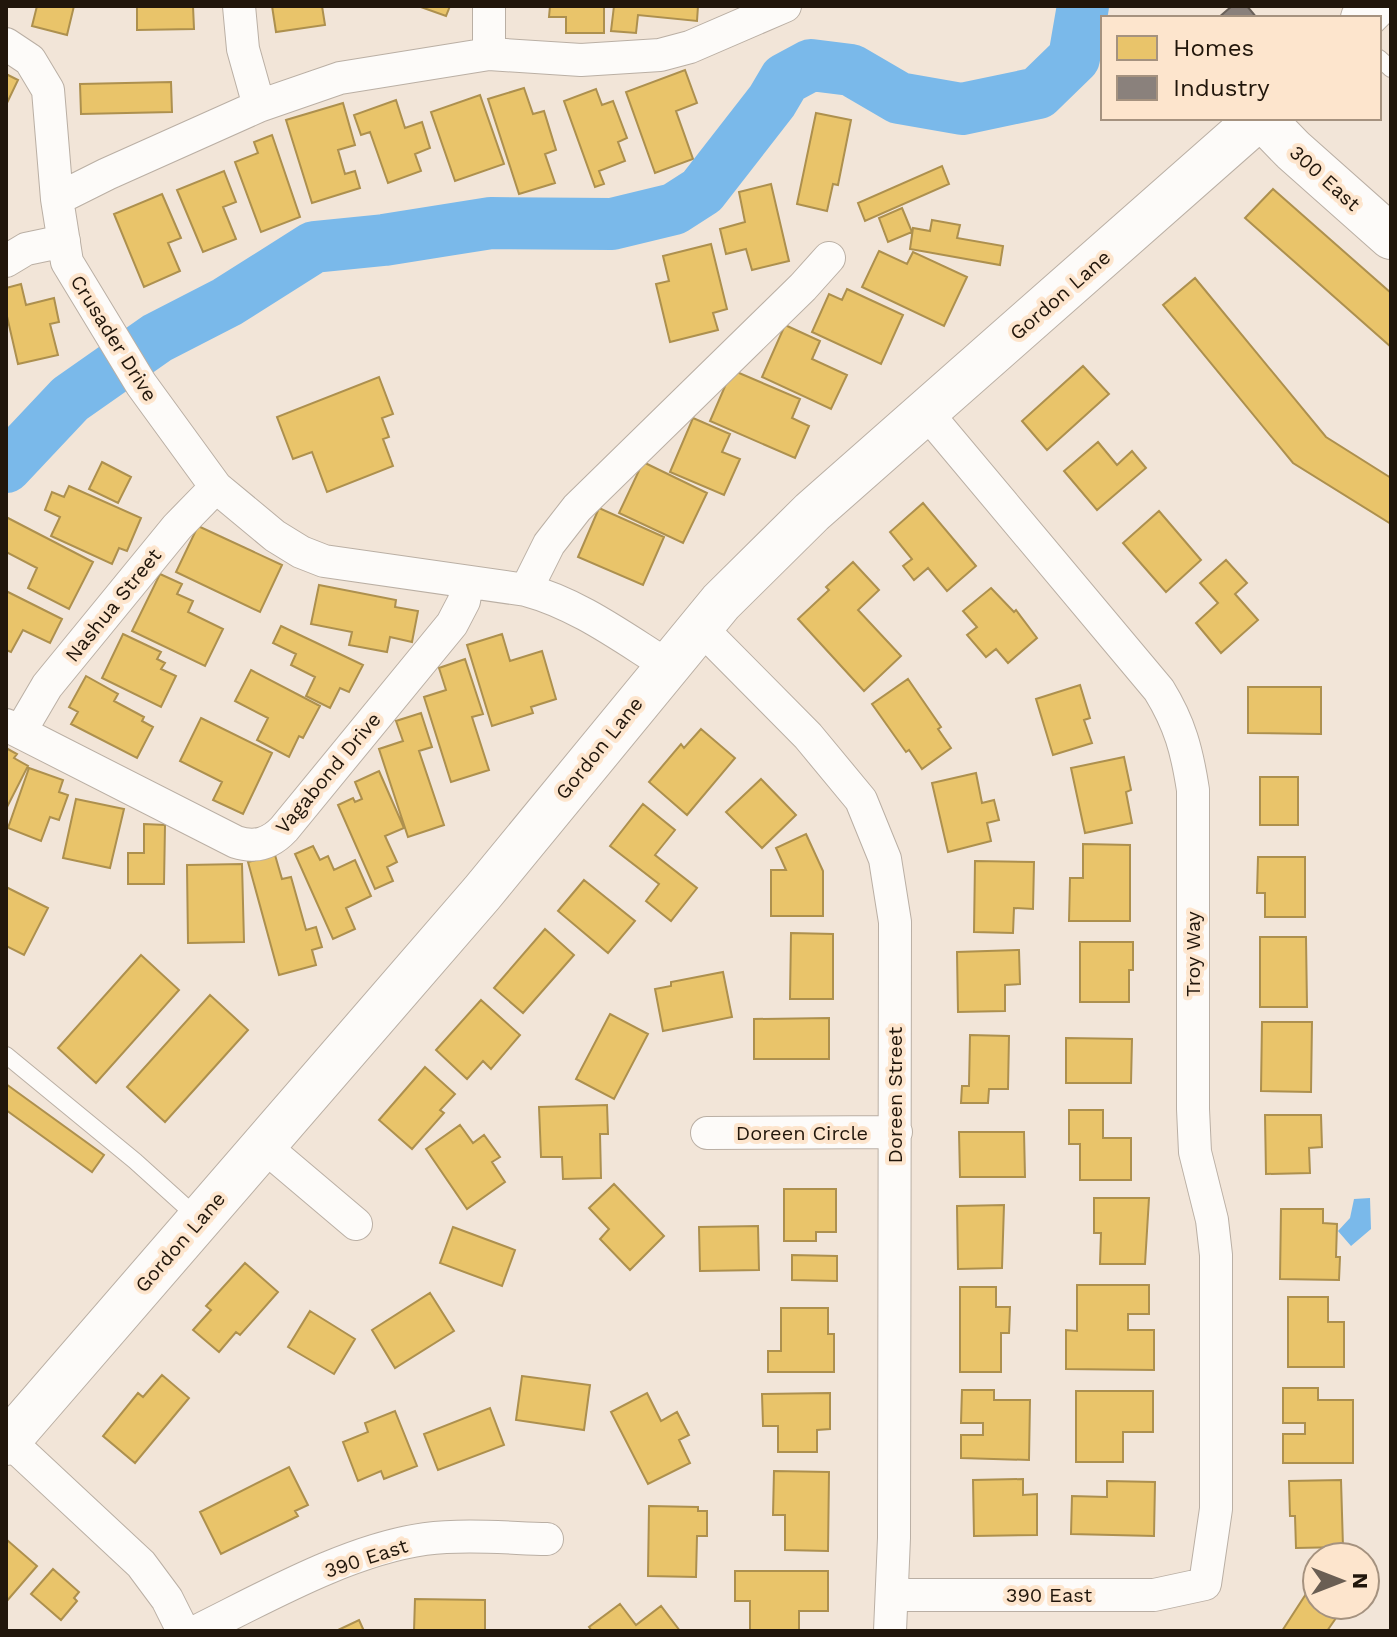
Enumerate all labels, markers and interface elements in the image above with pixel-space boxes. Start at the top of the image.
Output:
legend [1101,16,1381,120]
text: Homes [1173,34,1254,62]
text: Industry [1173,74,1270,102]
street label: 300 East [1285,140,1366,216]
street label: Gordon Lane [1005,245,1115,345]
street label: Crusader Drive [66,270,162,406]
street label: Nashua Street [60,543,166,667]
street label: Gordon Lane [550,692,648,804]
street label: Vagabond Drive [270,707,386,839]
street label: Troy Way [1181,910,1205,997]
street label: Doreen Street [883,1026,907,1163]
street label: Doreen Circle [736,1121,868,1145]
street label: Gordon Lane [130,1187,230,1297]
street label: 390 East [321,1533,411,1583]
north arrow [1301,1541,1381,1621]
text: N [1348,1573,1373,1589]
street label: 390 East [1006,1583,1093,1607]

